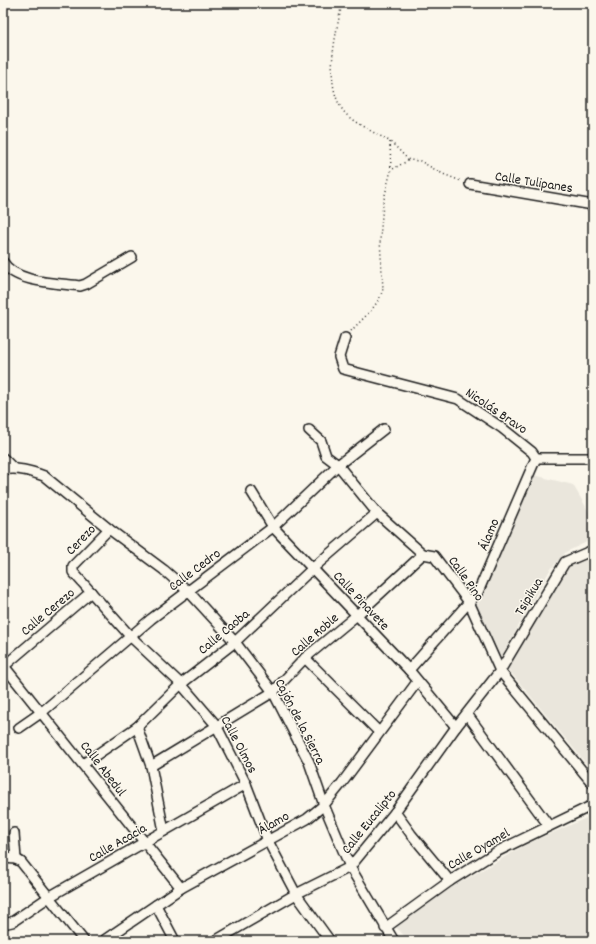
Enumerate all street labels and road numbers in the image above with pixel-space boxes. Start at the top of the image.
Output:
street label: Calle Tulipanes [493,167,574,199]
street label: Nicolás Bravo [461,383,531,440]
street label: Álamo [474,516,505,554]
street label: Cerezo [62,521,101,560]
street label: Calle Cedro [165,544,225,597]
street label: Calle Pino [443,552,488,606]
street label: Calle Pinavete [328,567,393,636]
street label: Tsipikua [510,574,549,620]
street label: Calle Cerezo [17,584,80,641]
street label: Calle Caoba [194,605,255,660]
street label: Calle Roble [287,609,344,662]
street label: Cajón de la Sierra [269,676,330,769]
street label: Calle Olmos [215,713,262,777]
street label: Calle Abedul [74,737,131,802]
street label: Calle Eucalipto [337,786,402,859]
street label: Álamo [255,807,293,841]
street label: Calle Acacia [85,819,151,868]
street label: Calle Oyamel [444,824,514,876]

